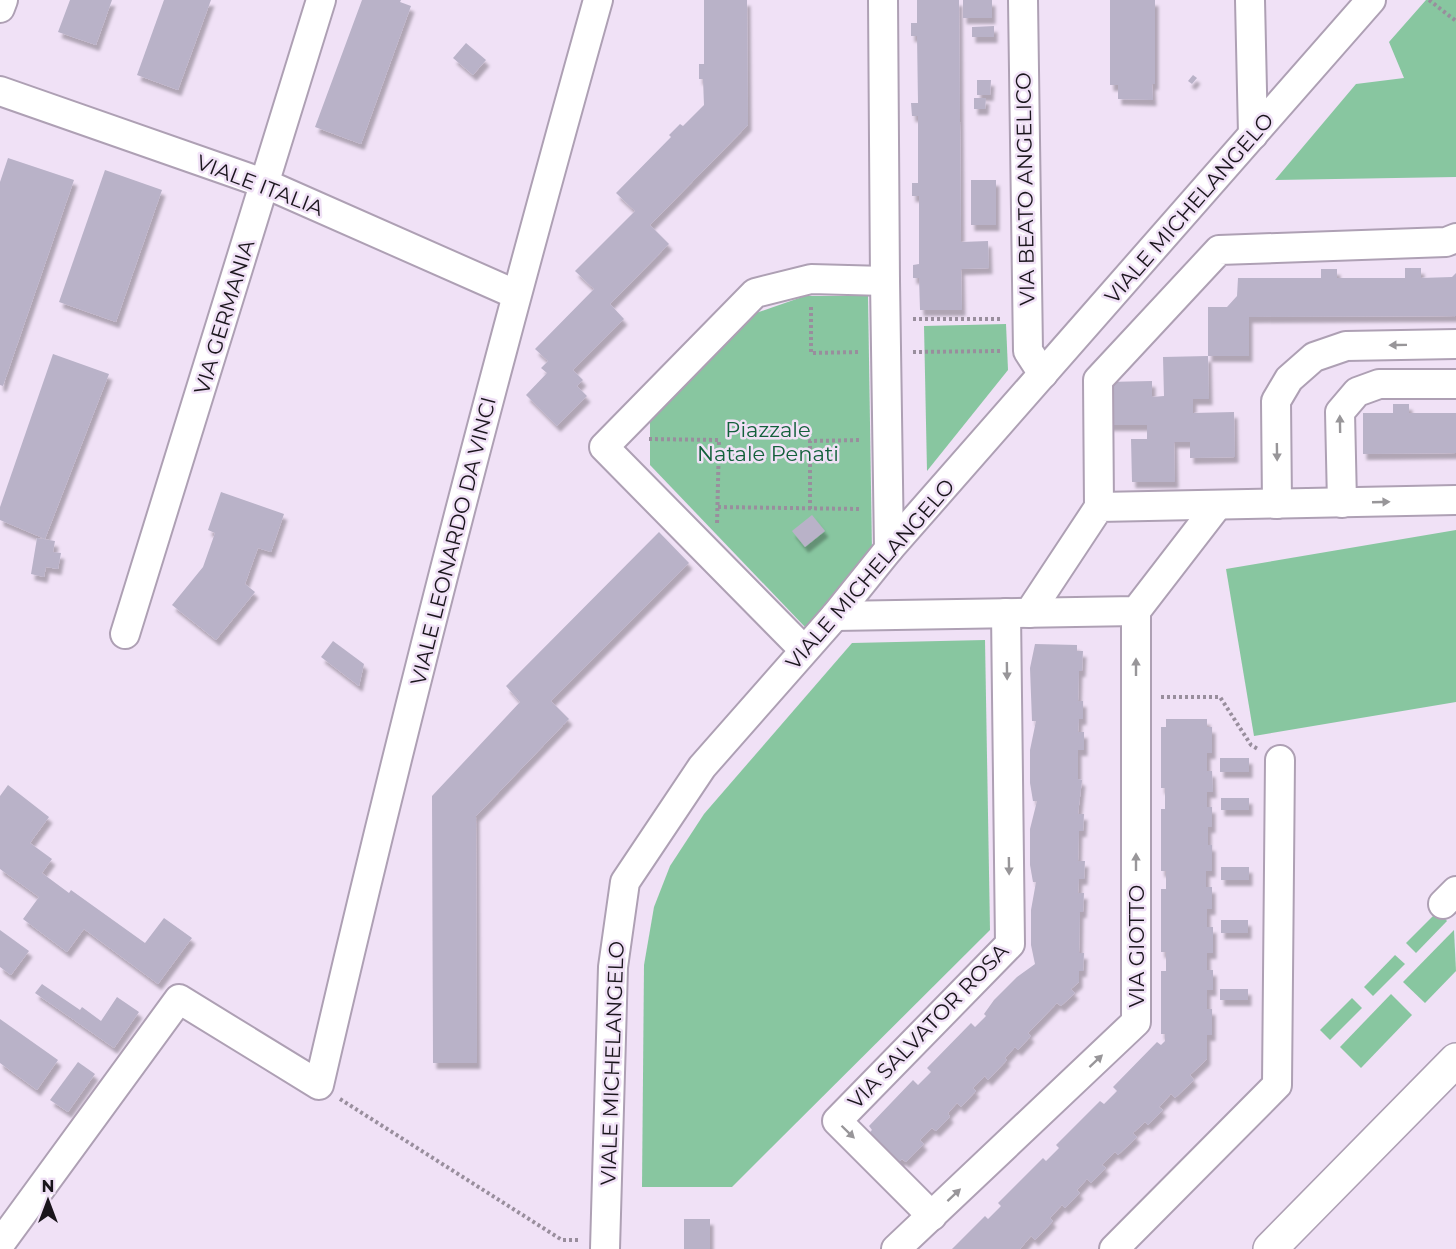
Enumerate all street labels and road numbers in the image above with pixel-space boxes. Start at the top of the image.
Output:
street label: VIA BEATO ANGELICO [1010,72,1040,306]
street label: VIALE MICHELANGELO [1099,108,1279,308]
street label: VIALE ITALIA [193,149,328,221]
street label: VIA GERMANIA [189,236,260,397]
street label: VIALE LEONARDO DA VINCI [405,394,501,688]
street label: VIALE MICHELANGELO [780,474,960,674]
street label: VIA GIOTTO [1124,885,1149,1007]
street label: VIA SALVATOR ROSA [843,938,1014,1114]
street label: VIALE MICHELANGELO [595,940,629,1186]

